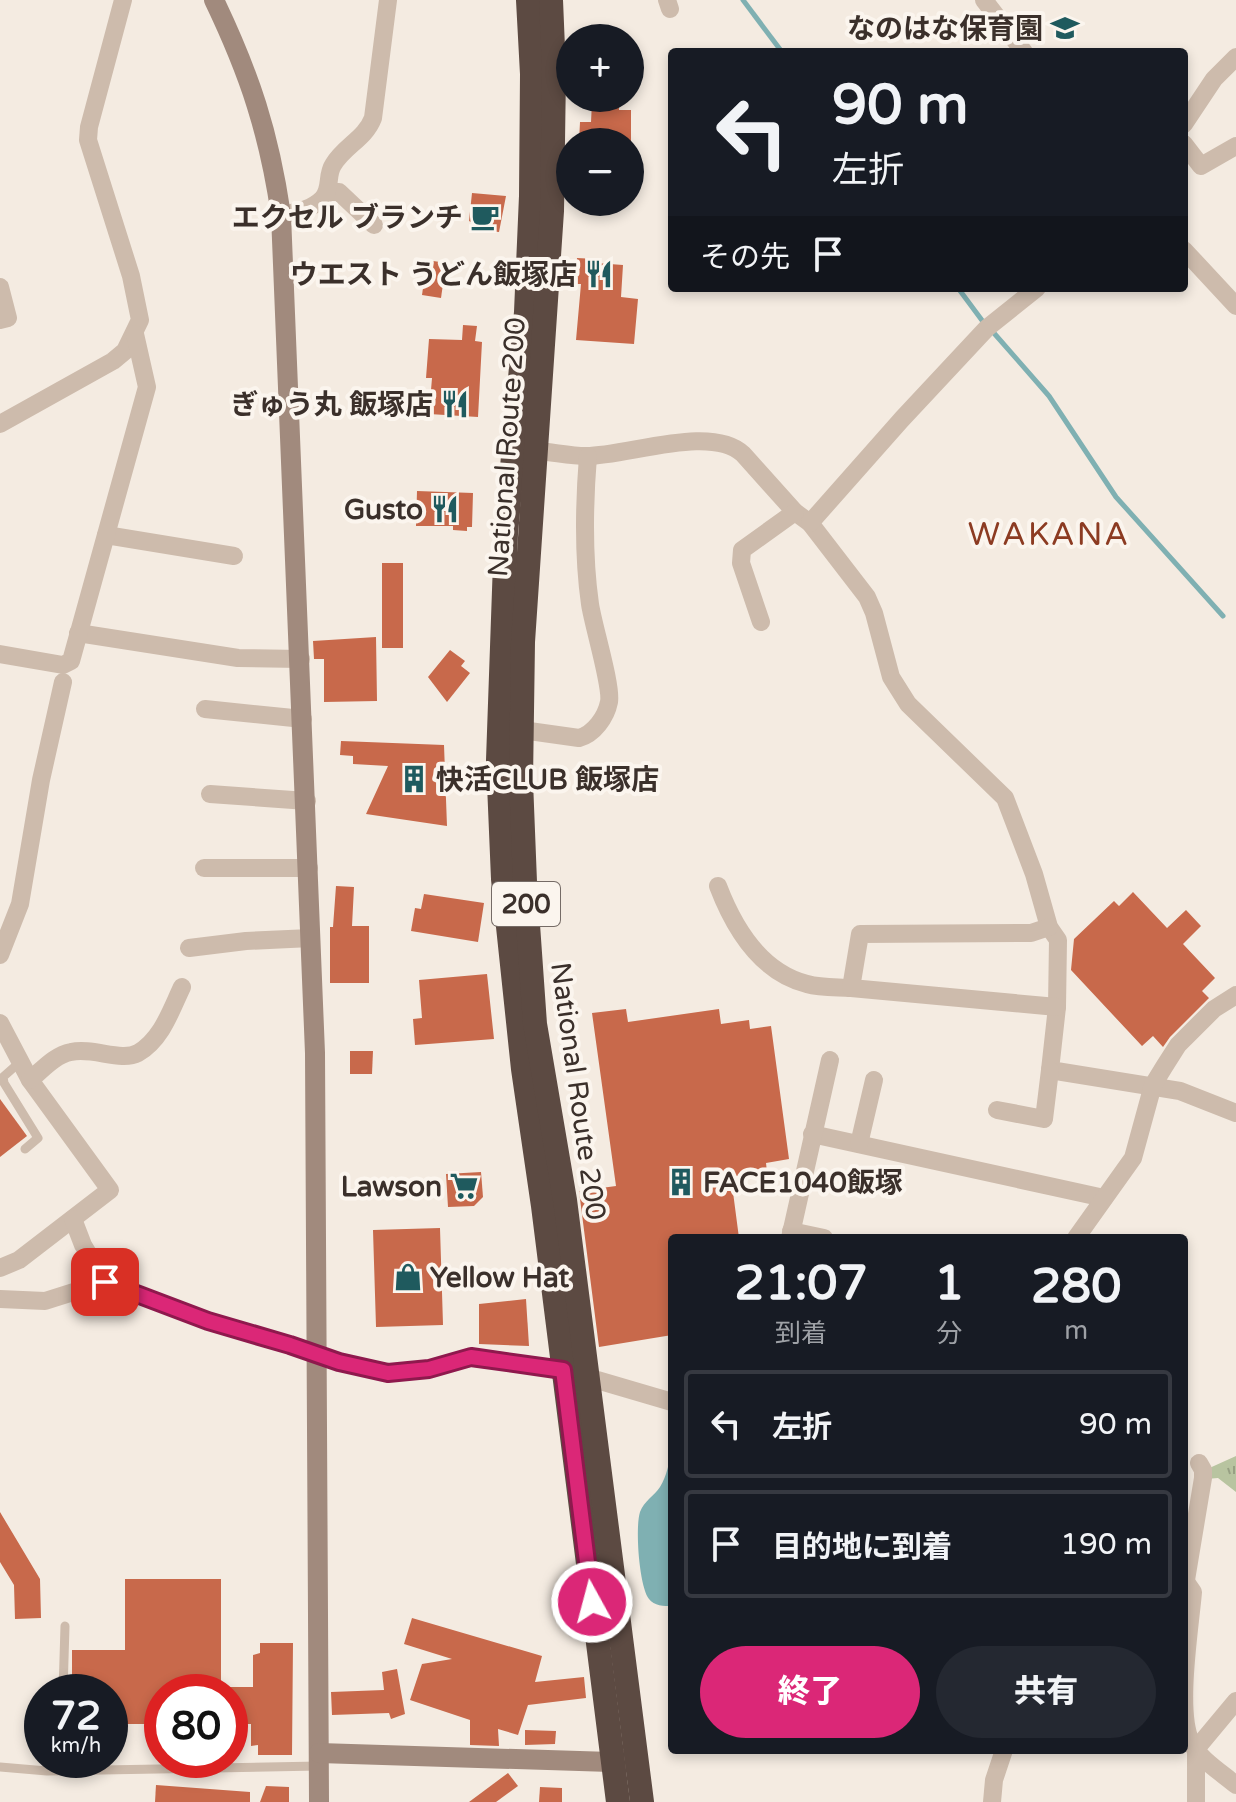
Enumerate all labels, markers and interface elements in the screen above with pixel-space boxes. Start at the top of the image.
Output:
place label: なのはな保育園 [847,12,1043,46]
school or university icon: なのはな保育園 [1050,13,1080,43]
map controls [556,24,644,216]
button: + [556,24,644,112]
text: 90 m [832,72,968,139]
icon: left [700,80,804,184]
button: − [556,128,644,216]
text: 左折 [832,149,904,192]
place label: エクセル ブランチ [232,201,463,235]
cafe icon: エクセル ブランチ [470,202,500,232]
icon: arrive [806,232,850,276]
text: その先 [700,239,790,276]
place label: ウエスト うどん飯塚店 [290,258,577,292]
restaurant icon: ウエスト うどん飯塚店 [584,259,614,289]
street label: National Route 200 [481,316,533,578]
place label: ぎゅう丸 飯塚店 [231,388,433,422]
restaurant icon: ぎゅう丸 飯塚店 [440,389,470,419]
place label: Gusto [344,493,423,527]
restaurant icon: Gusto [430,494,460,524]
district label: WAKANA [968,516,1130,554]
place label: 快活CLUB 飯塚店 [436,763,659,797]
building icon: 快活CLUB 飯塚店 [399,764,429,794]
road number: 200 [492,882,560,926]
street label: National Route 200 [543,960,613,1222]
place label: FACE1040飯塚 [703,1166,903,1200]
building icon: FACE1040飯塚 [666,1167,696,1197]
place label: Lawson [341,1170,442,1204]
supermarket icon: Lawson [449,1171,479,1201]
pin [71,1248,139,1316]
text: 21:07 [735,1255,868,1313]
text: 1 [934,1255,964,1313]
text: 280 [1031,1258,1121,1316]
icon: arrive [83,1260,127,1304]
place label: Yellow Hat [430,1261,569,1295]
shop icon: Yellow Hat [393,1262,423,1292]
text: m [1064,1315,1088,1346]
text: 到着 [775,1318,827,1349]
text: 分 [936,1318,962,1349]
icon: left [704,1402,748,1446]
text: 90 m [1079,1406,1152,1443]
text: 左折 [772,1409,832,1446]
icon: arrive [704,1522,748,1566]
text: 190 m [1060,1526,1152,1563]
text: 目的地に到着 [772,1529,952,1566]
position arrow [550,1560,634,1644]
button: 終了 [700,1646,920,1738]
button: 共有 [936,1646,1156,1738]
speed limit sign: 80 [144,1674,248,1778]
text: 72 [51,1692,101,1740]
text: km/h [51,1734,101,1758]

